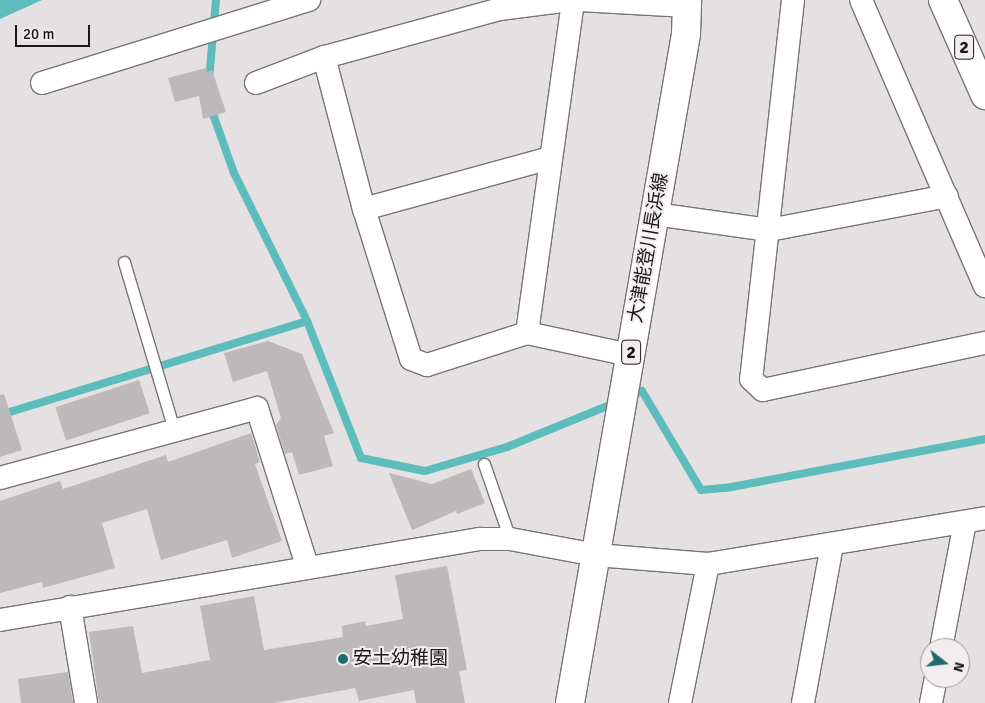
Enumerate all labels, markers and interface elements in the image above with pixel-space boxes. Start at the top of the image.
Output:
scale bar [18,15,92,47]
text: 20 m [23,25,54,43]
road number: 2 [954,32,974,62]
street label: 大津能登川長浜線 [625,171,673,325]
road number: 2 [621,337,641,368]
north arrow [920,638,970,688]
place label: 安土幼稚園 [353,648,448,670]
marker: 安土幼稚園 [337,653,349,665]
text: N [949,660,968,674]

